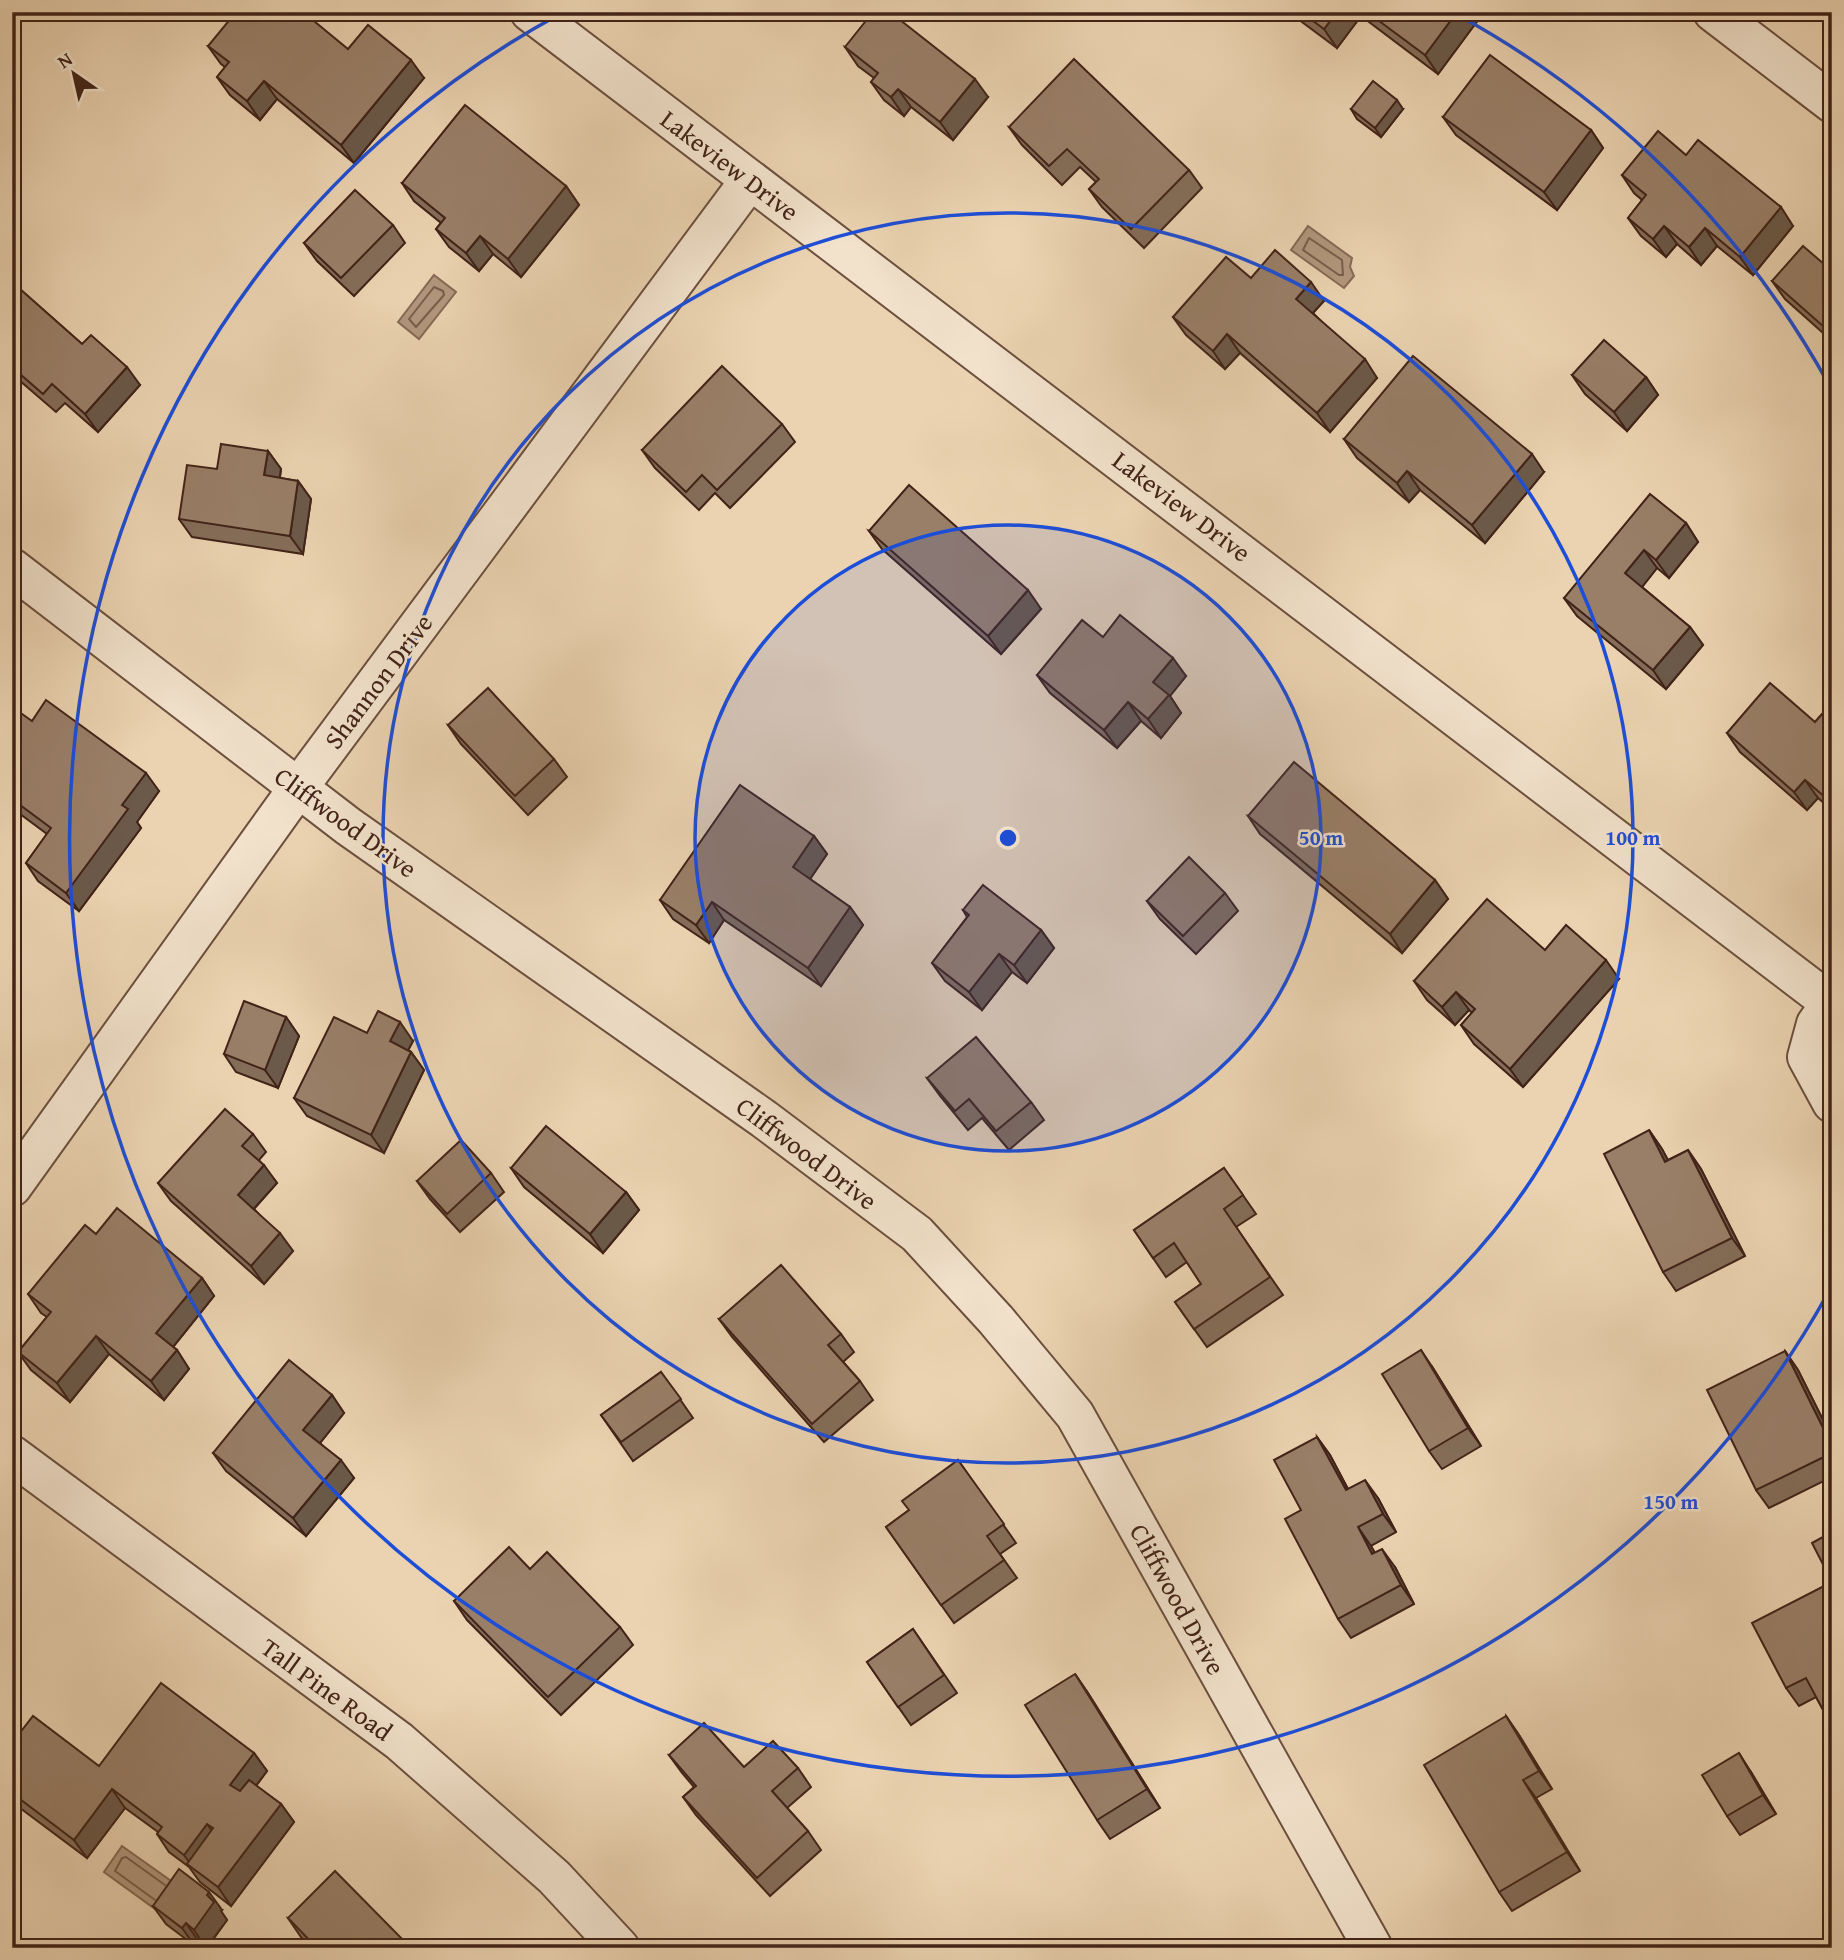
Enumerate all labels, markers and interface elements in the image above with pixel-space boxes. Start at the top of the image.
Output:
north arrow [38,38,108,108]
text: N [51,45,78,75]
street label: Lakeview Drive [652,100,808,230]
street label: Lakeview Drive [1104,441,1260,571]
street label: Shannon Drive [314,605,442,757]
street label: Cliffwood Drive [267,757,425,887]
text: 50 m [1299,822,1343,853]
text: 100 m [1605,822,1661,853]
centre of rings [996,826,1020,850]
street label: Cliffwood Drive [728,1087,886,1219]
text: 150 m [1643,1486,1699,1517]
street label: Cliffwood Drive [1120,1516,1236,1682]
street label: Tall Pine Road [253,1628,401,1750]

